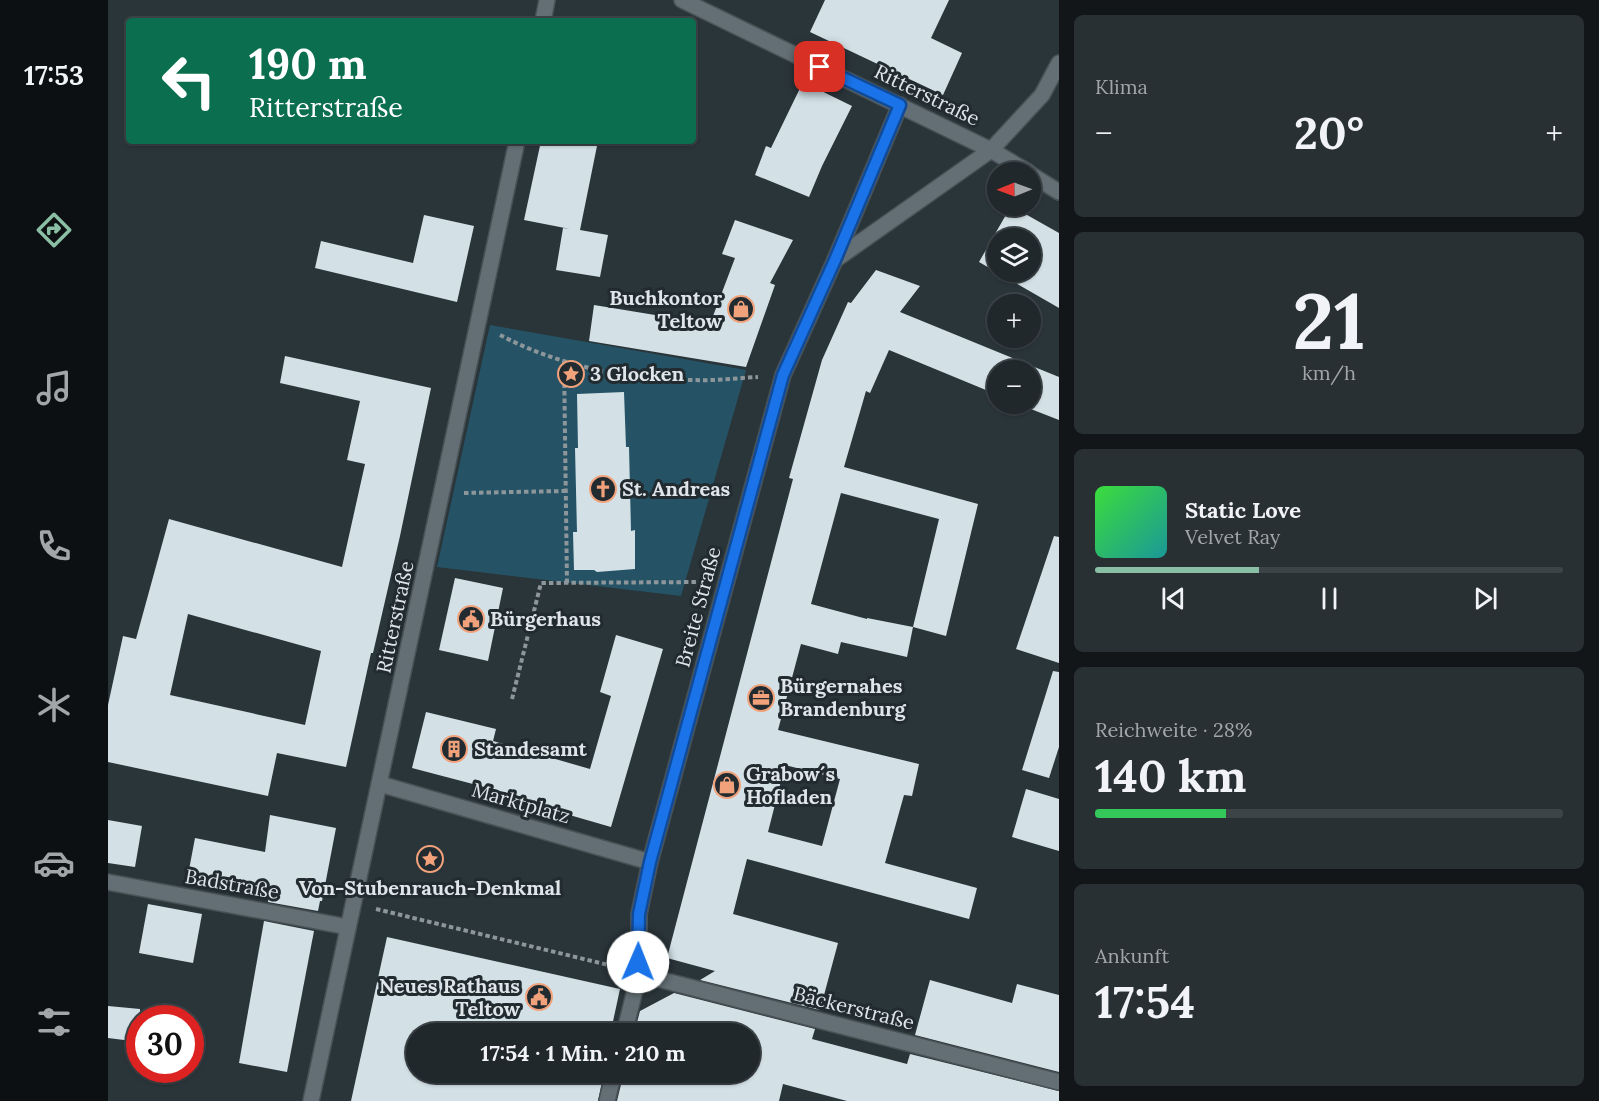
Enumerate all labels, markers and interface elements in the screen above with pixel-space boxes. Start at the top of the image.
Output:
text: 190 m [249,37,367,91]
pin [794,41,845,92]
icon: left [150,42,228,120]
icon: arrive [803,50,836,83]
text: 17:53 [24,58,84,92]
street label: Ritterstraße [871,58,984,131]
text: Klima [1095,74,1148,99]
text: Ritterstraße [249,90,403,124]
text: 20° [1294,104,1364,161]
text: − [1095,112,1113,154]
text: + [1545,112,1563,154]
north arrow [987,162,1041,216]
map controls [987,162,1041,414]
icon: directions [33,209,75,251]
button: layers [987,228,1041,282]
text: 21 [1292,271,1366,370]
place label: Buchkontor Teltow [609,285,723,333]
shop icon: Buchkontor Teltow [726,294,756,324]
button: + [987,294,1041,348]
place icon: 3 Glocken [556,359,586,389]
button: − [987,360,1041,414]
text: km/h [1302,360,1356,385]
place label: 3 Glocken [590,361,684,386]
icon: music [33,367,75,409]
church icon: St. Andreas [588,474,618,504]
place label: St. Andreas [622,476,731,501]
text: Static Love [1185,496,1301,524]
text: Velvet Ray [1185,524,1280,549]
icon: phone [33,525,75,567]
street label: Breite Straße [669,544,726,670]
street label: Ritterstraße [370,558,419,675]
icon: previous [1157,582,1190,615]
icon: pause [1313,582,1346,615]
icon: next [1469,582,1502,615]
public building icon: Bürgerhaus [456,604,486,634]
place label: Bürgerhaus [490,606,601,631]
place label: Bürgernahes Brandenburg [780,673,906,721]
office icon: Bürgernahes Brandenburg [746,683,776,713]
icon: climate [33,684,75,726]
text: Reichweite · 28% [1095,717,1252,742]
building icon: Standesamt [439,734,469,764]
place label: Standesamt [474,736,587,761]
text: 140 km [1095,747,1246,804]
place label: Grabow´s Hofladen [746,761,835,809]
shop icon: Grabow´s Hofladen [712,770,742,800]
street label: Marktplatz [469,777,573,828]
icon: car [33,842,75,884]
place icon: Von-Stubenrauch-Denkmal [415,844,445,874]
street label: Badstraße [183,863,281,904]
place label: Von-Stubenrauch-Denkmal [299,875,561,900]
position arrow [606,930,670,994]
text: Ankunft [1095,943,1169,968]
place label: Neues Rathaus Teltow [379,973,521,1021]
text: 17:54 [1095,973,1195,1030]
street label: Bäckerstraße [791,980,917,1035]
public building icon: Neues Rathaus Teltow [524,982,554,1012]
icon: filters [33,1001,75,1043]
speed limit sign: 30 [126,1005,204,1083]
text: 17:54 · 1 Min. · 210 m [481,1039,685,1067]

